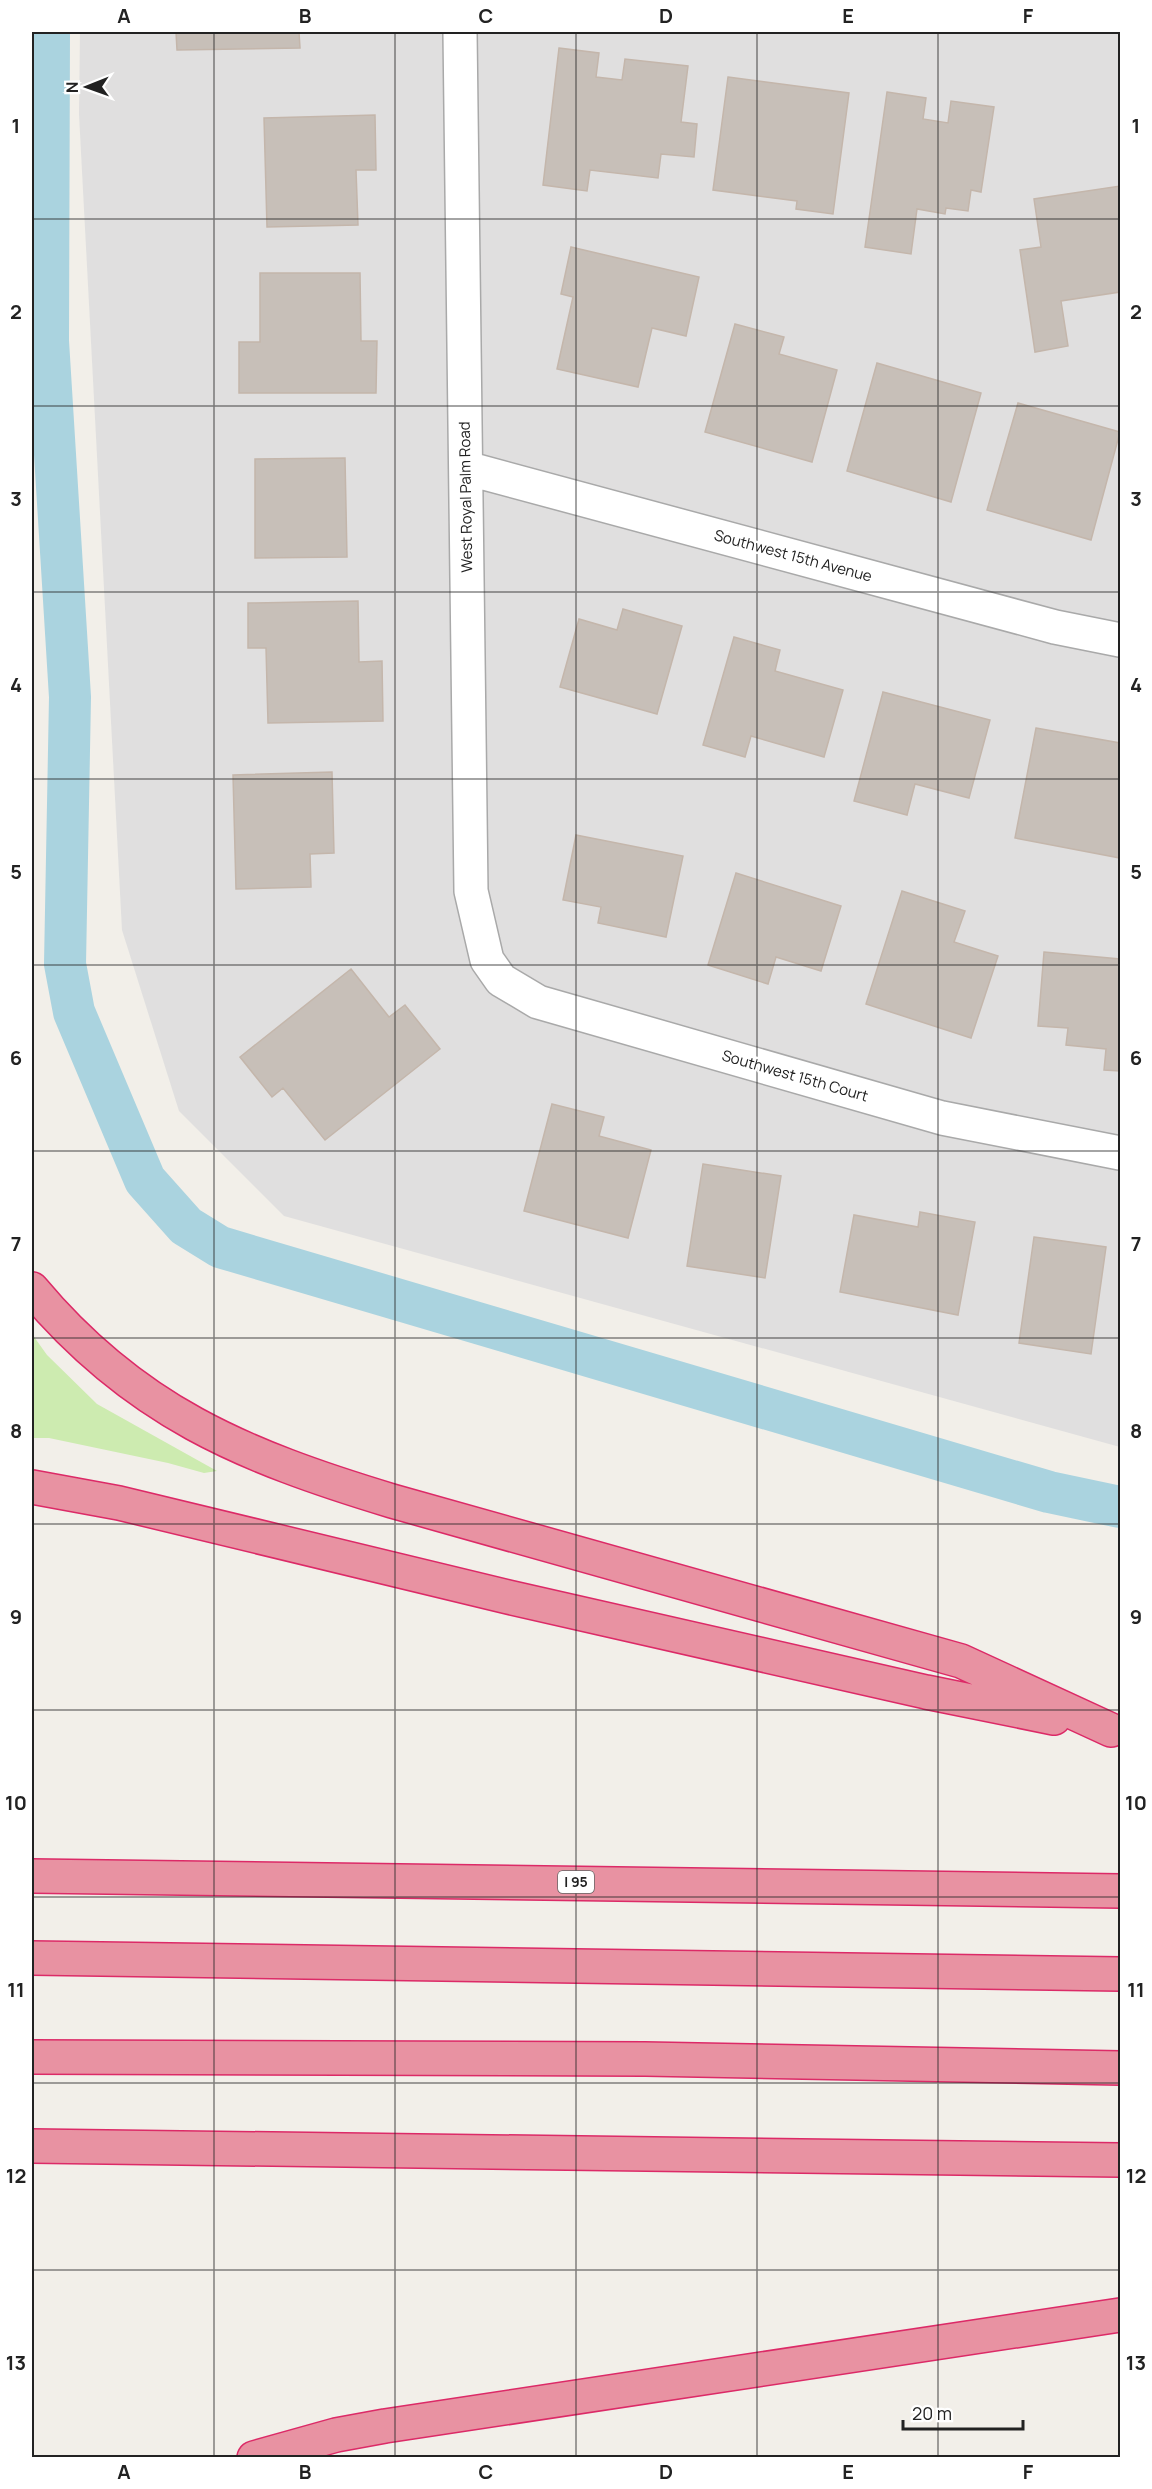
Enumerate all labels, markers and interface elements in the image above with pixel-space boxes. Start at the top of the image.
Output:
text: A [117,2,131,29]
text: B [299,2,312,29]
text: C [479,2,493,29]
text: D [659,2,673,29]
text: E [842,2,854,29]
text: F [1023,2,1034,29]
north arrow [57,57,117,117]
text: N [61,81,83,93]
text: 1 [12,112,20,139]
text: 1 [1132,112,1140,139]
text: 2 [10,298,22,325]
text: 2 [1130,298,1142,325]
street label: West Royal Palm Road [454,421,477,573]
text: 3 [10,485,22,512]
text: 3 [1130,485,1142,512]
street label: Southwest 15th Avenue [712,524,875,587]
text: 4 [10,671,22,698]
text: 4 [1130,671,1142,698]
text: 5 [10,858,22,885]
text: 5 [1130,858,1142,885]
text: 6 [10,1044,22,1071]
text: 6 [1130,1044,1142,1071]
street label: Southwest 15th Court [720,1045,871,1106]
text: 7 [11,1230,21,1257]
text: 7 [1131,1230,1141,1257]
text: 8 [10,1417,22,1444]
text: 8 [1130,1417,1142,1444]
text: 9 [10,1603,22,1630]
text: 9 [1130,1603,1142,1630]
text: 10 [5,1789,27,1816]
text: 10 [1125,1789,1147,1816]
road number: I 95 [558,1871,594,1893]
text: 11 [7,1976,25,2003]
text: 11 [1127,1976,1145,2003]
text: 12 [6,2162,26,2189]
text: 12 [1126,2162,1146,2189]
text: 13 [6,2349,26,2376]
text: 13 [1126,2349,1146,2376]
scale bar [903,2393,1023,2431]
text: 20 m [912,2401,952,2425]
text: A [117,2458,131,2485]
text: B [299,2458,312,2485]
text: C [479,2458,493,2485]
text: D [659,2458,673,2485]
text: E [842,2458,854,2485]
text: F [1023,2458,1034,2485]

